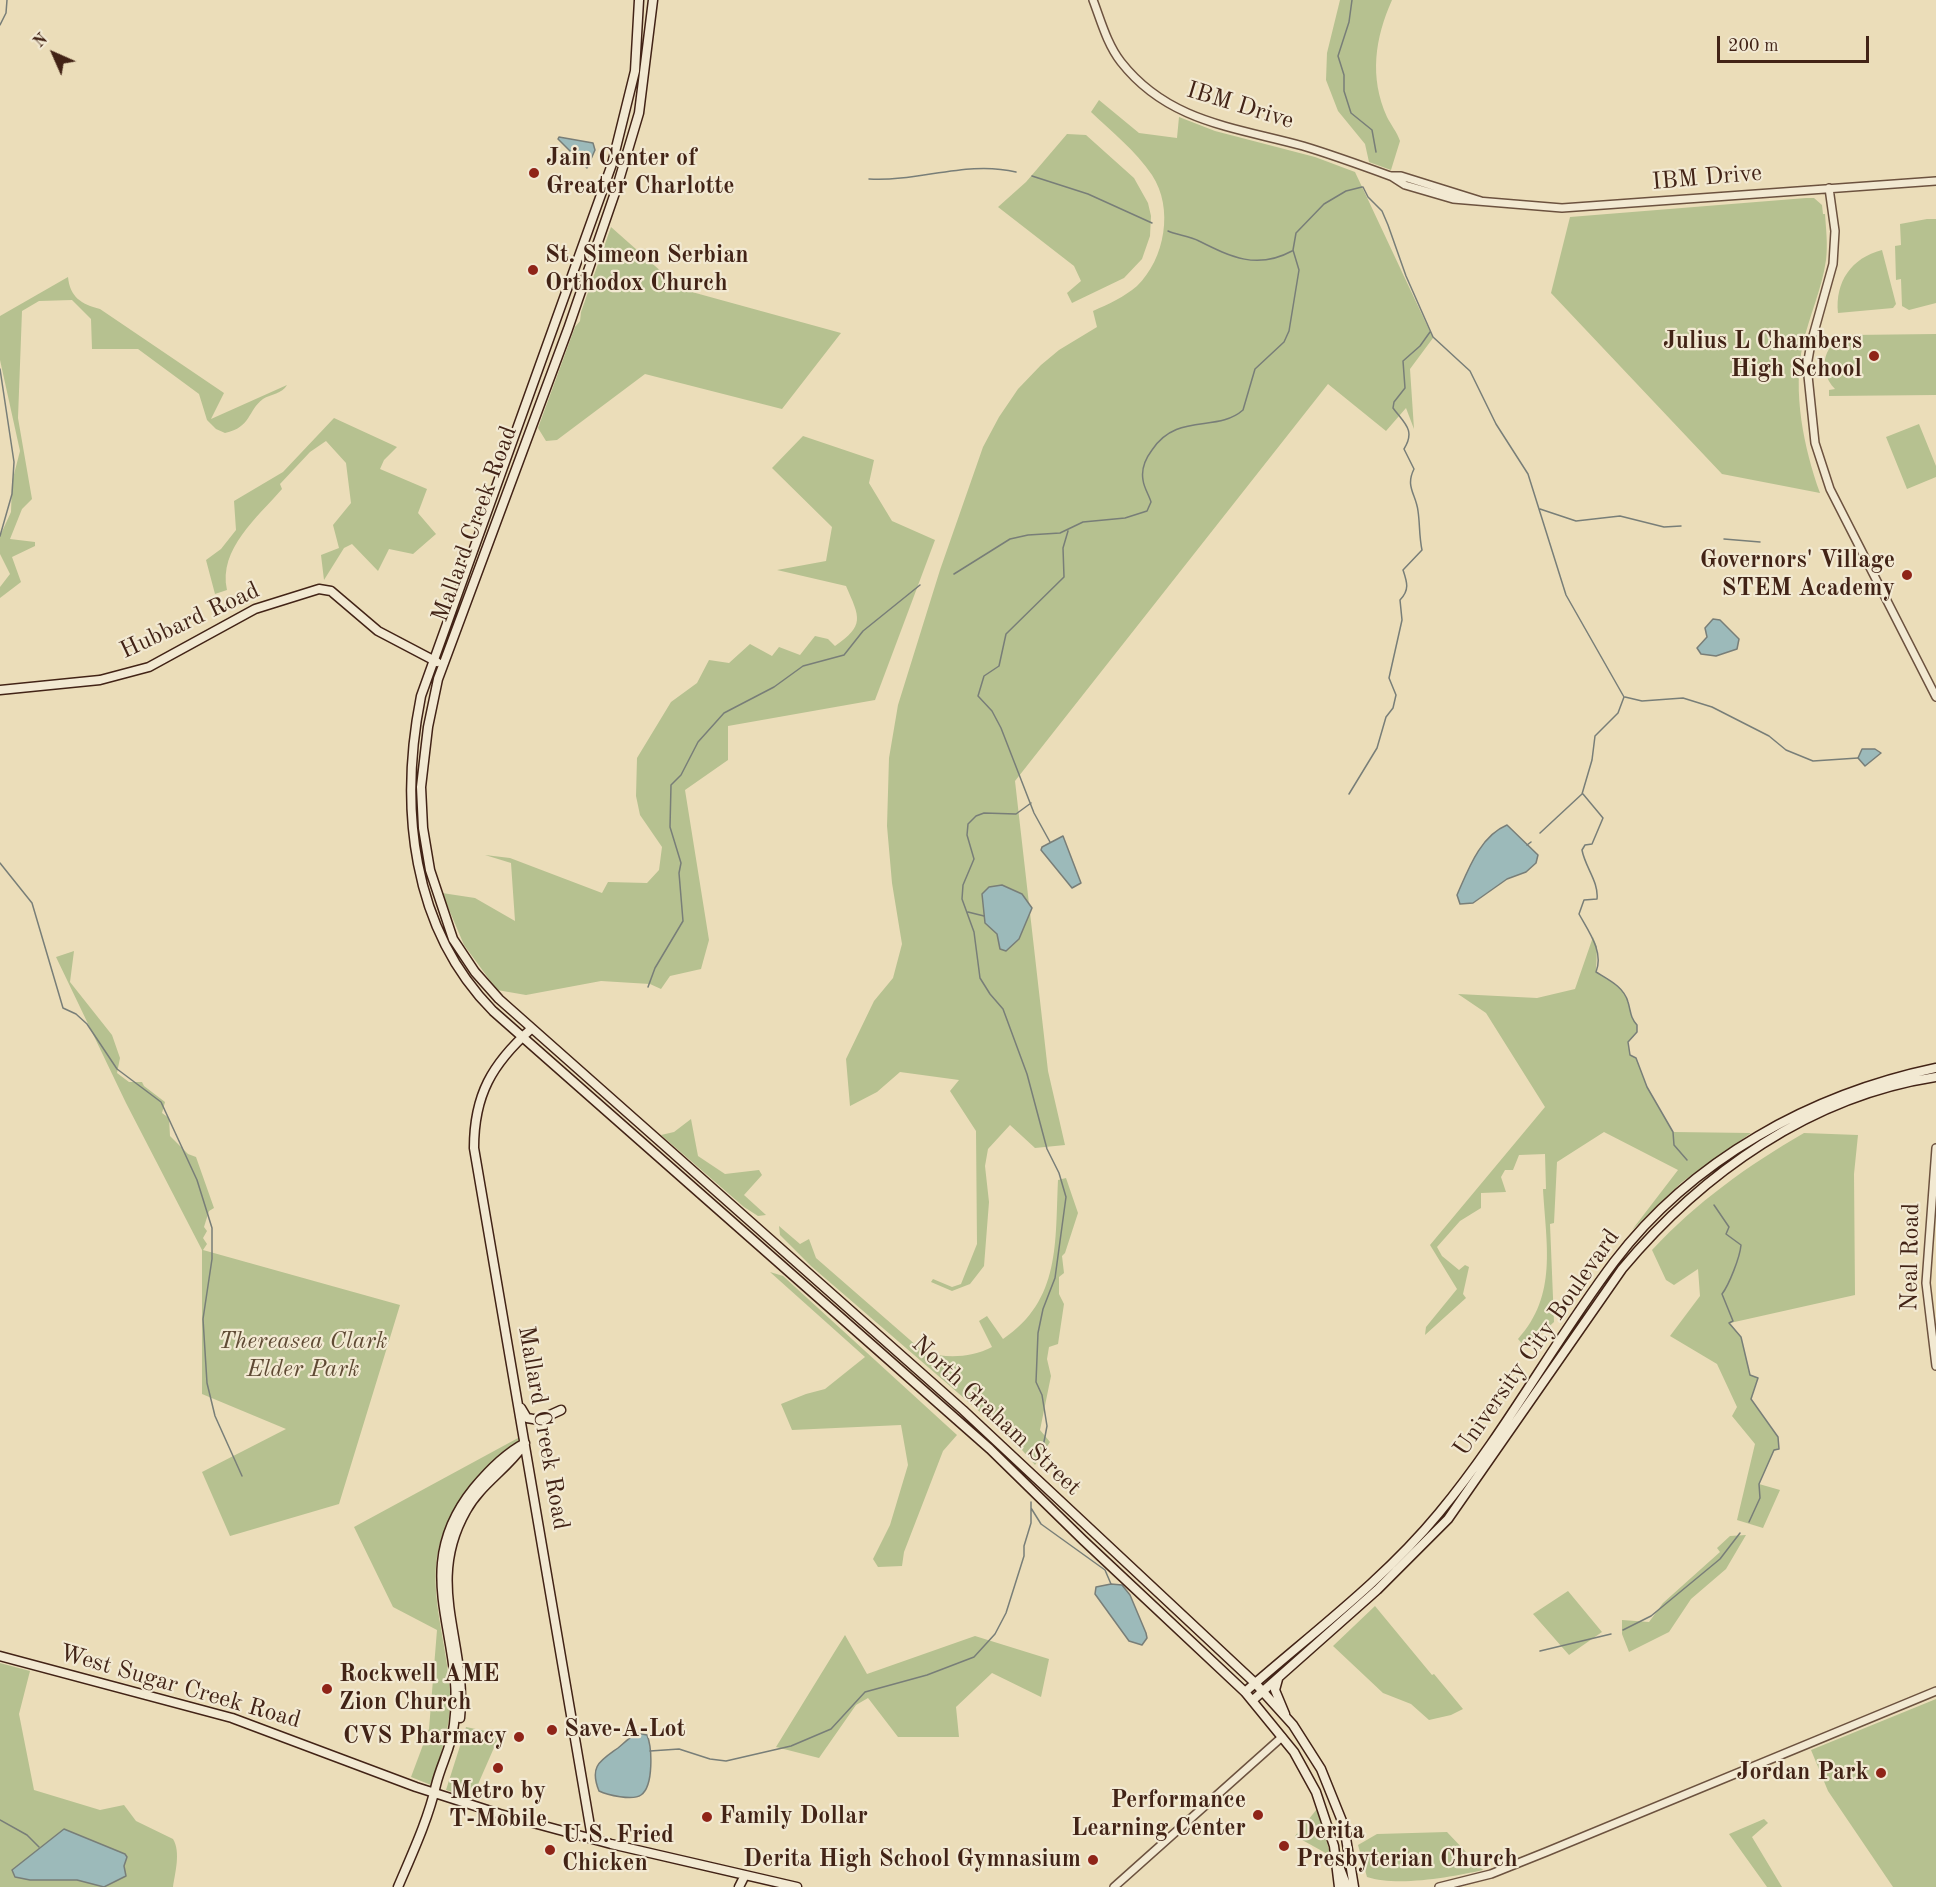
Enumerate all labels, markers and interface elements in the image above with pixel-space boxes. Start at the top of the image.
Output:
north arrow [24,24,84,84]
scale bar [1720,24,1872,62]
text: N [31,31,51,51]
text: 200 m [1728,37,1779,55]
street label: IBM Drive [1183,76,1297,136]
place label: Jain Center of Greater Charlotte [546,145,735,201]
street label: IBM Drive [1651,159,1763,197]
marker: Jain Center of Greater Charlotte [527,166,541,180]
place label: St. Simeon Serbian Orthodox Church [545,242,749,298]
marker: St. Simeon Serbian Orthodox Church [526,263,540,277]
place label: Julius L Chambers High School [1663,328,1862,384]
marker: Julius L Chambers High School [1867,349,1881,363]
street label: Mallard Creek Road [426,422,524,626]
place label: Governors' Village STEM Academy [1700,547,1895,603]
marker: Governors' Village STEM Academy [1900,568,1914,582]
street label: Hubbard Road [116,576,264,666]
street label: Neal Road [1896,1203,1926,1311]
street label: University City Boulevard [1448,1224,1626,1462]
street label: Mallard Creek Road [511,1324,575,1532]
park label: Thereasea Clark Elder Park [218,1328,388,1384]
street label: North Graham Street [905,1330,1087,1502]
street label: West Sugar Creek Road [56,1639,304,1735]
place label: Rockwell AME Zion Church [339,1661,499,1717]
marker: Rockwell AME Zion Church [320,1682,334,1696]
place label: Save-A-Lot [564,1716,685,1744]
place label: CVS Pharmacy [343,1723,507,1751]
marker: Save-A-Lot [545,1723,559,1737]
marker: CVS Pharmacy [512,1730,526,1744]
place label: Jordan Park [1737,1759,1869,1787]
marker: Metro by T-Mobile [491,1761,505,1775]
marker: Jordan Park [1874,1766,1888,1780]
place label: Metro by T-Mobile [449,1778,547,1834]
place label: Performance Learning Center [1071,1787,1246,1843]
place label: Family Dollar [719,1803,868,1831]
marker: Performance Learning Center [1251,1808,1265,1822]
marker: Family Dollar [700,1810,714,1824]
place label: Derita Presbyterian Church [1296,1818,1518,1874]
place label: U.S. Fried Chicken [562,1822,674,1878]
marker: Derita Presbyterian Church [1277,1839,1291,1853]
marker: U.S. Fried Chicken [543,1843,557,1857]
place label: Derita High School Gymnasium [743,1846,1081,1874]
marker: Derita High School Gymnasium [1086,1853,1100,1867]

